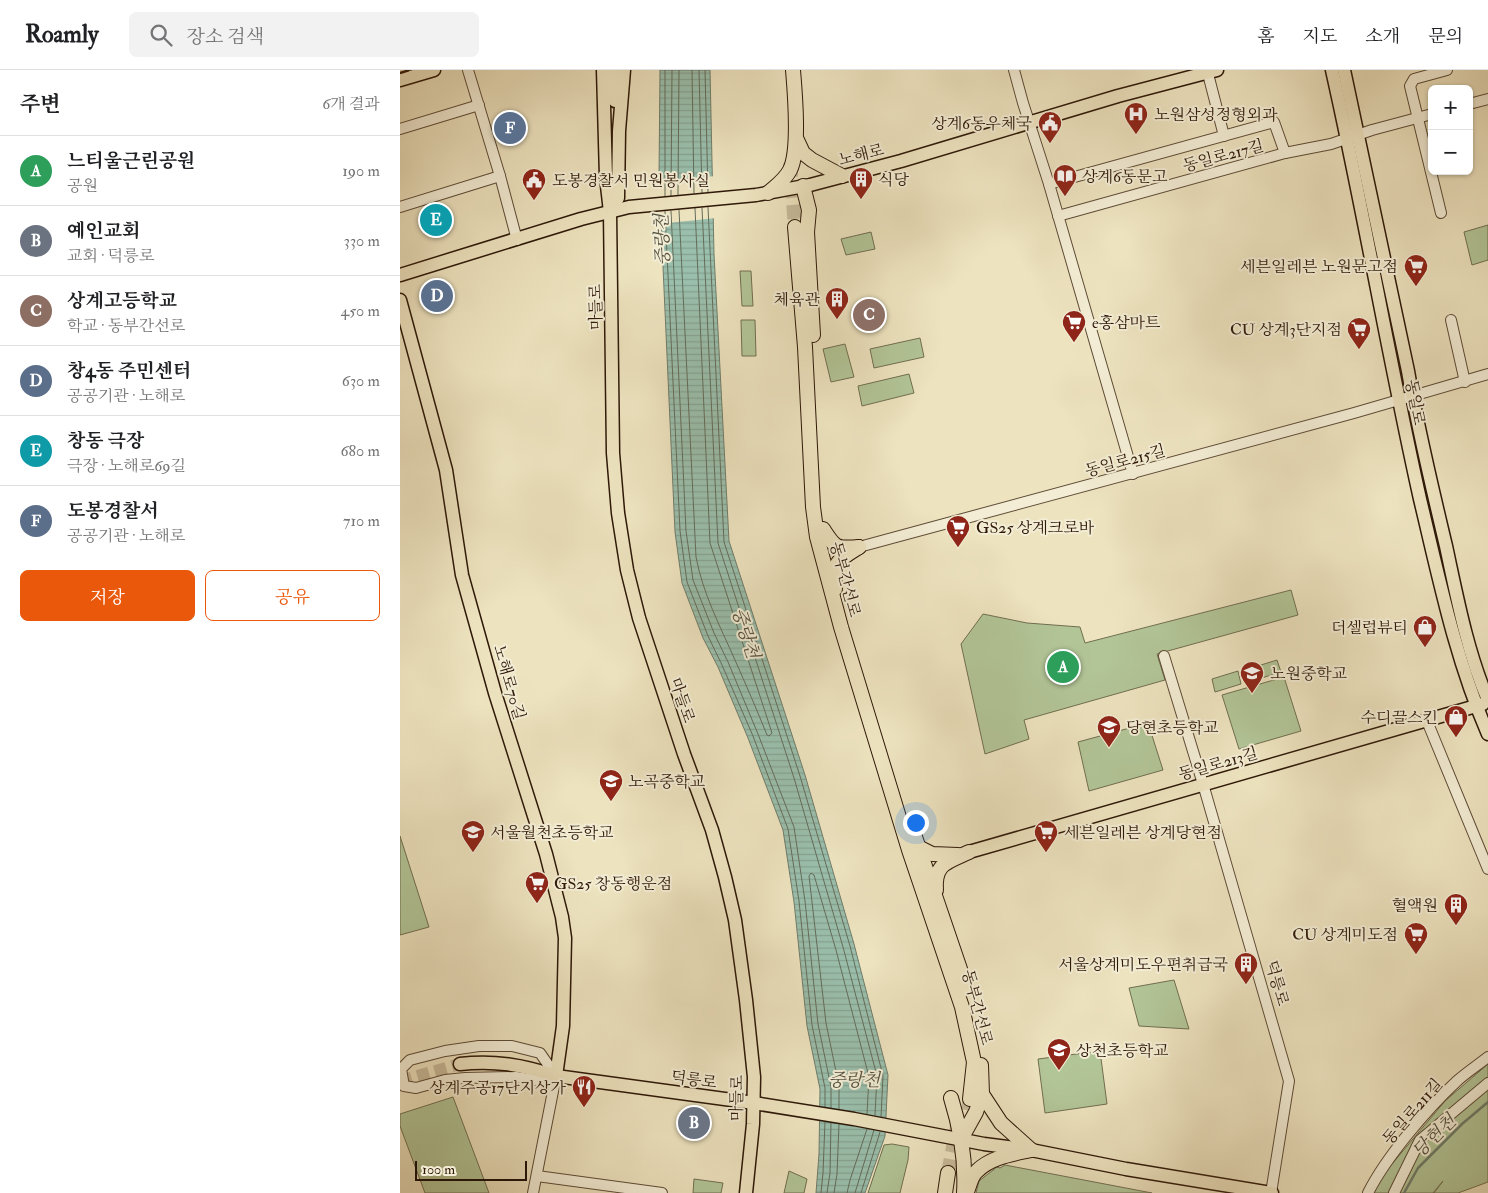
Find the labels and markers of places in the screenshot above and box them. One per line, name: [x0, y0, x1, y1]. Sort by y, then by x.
hospital icon: 노원삼성정형외과: [1123, 101, 1149, 135]
place label: 노원삼성정형외과: [1154, 105, 1278, 125]
pin: F: [494, 109, 526, 147]
public building icon: 상계6동우체국: [1037, 110, 1063, 144]
place label: 상계6동우체국: [931, 114, 1033, 134]
library icon: 상계6동문고: [1052, 163, 1078, 197]
building icon: 식당: [848, 166, 874, 200]
public building icon: 도봉경찰서 민원봉사실: [521, 167, 547, 201]
place label: 상계6동문고: [1082, 167, 1168, 187]
place label: 식당: [878, 170, 909, 190]
place label: 도봉경찰서 민원봉사실: [552, 171, 710, 191]
pin: E: [420, 201, 452, 239]
supermarket icon: 세븐일레븐 노원문고점: [1403, 253, 1429, 287]
place label: 세븐일레븐 노원문고점: [1240, 257, 1398, 277]
pin: D: [421, 277, 453, 315]
building icon: 체육관: [824, 286, 850, 320]
place label: 체육관: [774, 290, 821, 310]
pin: C: [853, 296, 885, 334]
supermarket icon: e홍삼마트: [1061, 309, 1087, 343]
place label: e홍삼마트: [1092, 313, 1161, 333]
supermarket icon: CU 상계3단지점: [1346, 316, 1372, 350]
place label: CU 상계3단지점: [1230, 320, 1342, 340]
supermarket icon: GS25 상계크로바: [945, 514, 971, 548]
place label: GS25 상계크로바: [976, 518, 1095, 538]
shop icon: 더셀럽뷰티: [1412, 614, 1438, 648]
place label: 더셀럽뷰티: [1331, 618, 1408, 638]
pin: A: [1047, 648, 1079, 686]
school or university icon: 노원중학교: [1239, 660, 1265, 694]
place label: 노원중학교: [1270, 664, 1347, 684]
shop icon: 수디끌스킨: [1443, 704, 1469, 738]
place label: 수디끌스킨: [1361, 708, 1438, 728]
school or university icon: 당현초등학교: [1096, 714, 1122, 748]
place label: 당현초등학교: [1126, 718, 1219, 738]
school or university icon: 노곡중학교: [598, 768, 624, 802]
place label: 노곡중학교: [628, 772, 705, 792]
school or university icon: 서울월천초등학교: [460, 819, 486, 853]
supermarket icon: 세븐일레븐 상계당현점: [1033, 819, 1059, 853]
place label: 서울월천초등학교: [490, 823, 614, 843]
place label: 세븐일레븐 상계당현점: [1064, 823, 1222, 843]
supermarket icon: GS25 창동행운점: [524, 870, 550, 904]
place label: GS25 창동행운점: [554, 874, 672, 894]
building icon: 혈액원: [1443, 892, 1469, 926]
place label: 혈액원: [1392, 896, 1438, 916]
supermarket icon: CU 상계미도점: [1403, 921, 1429, 955]
place label: CU 상계미도점: [1292, 925, 1398, 945]
building icon: 서울상계미도우편취급국: [1233, 951, 1259, 985]
place label: 서울상계미도우편취급국: [1058, 955, 1229, 975]
school or university icon: 상천초등학교: [1046, 1037, 1072, 1071]
place label: 상천초등학교: [1076, 1041, 1169, 1061]
restaurant icon: 상계주공17단지상가: [571, 1074, 597, 1108]
place label: 상계주공17단지상가: [429, 1078, 567, 1098]
pin: B: [678, 1104, 710, 1142]

